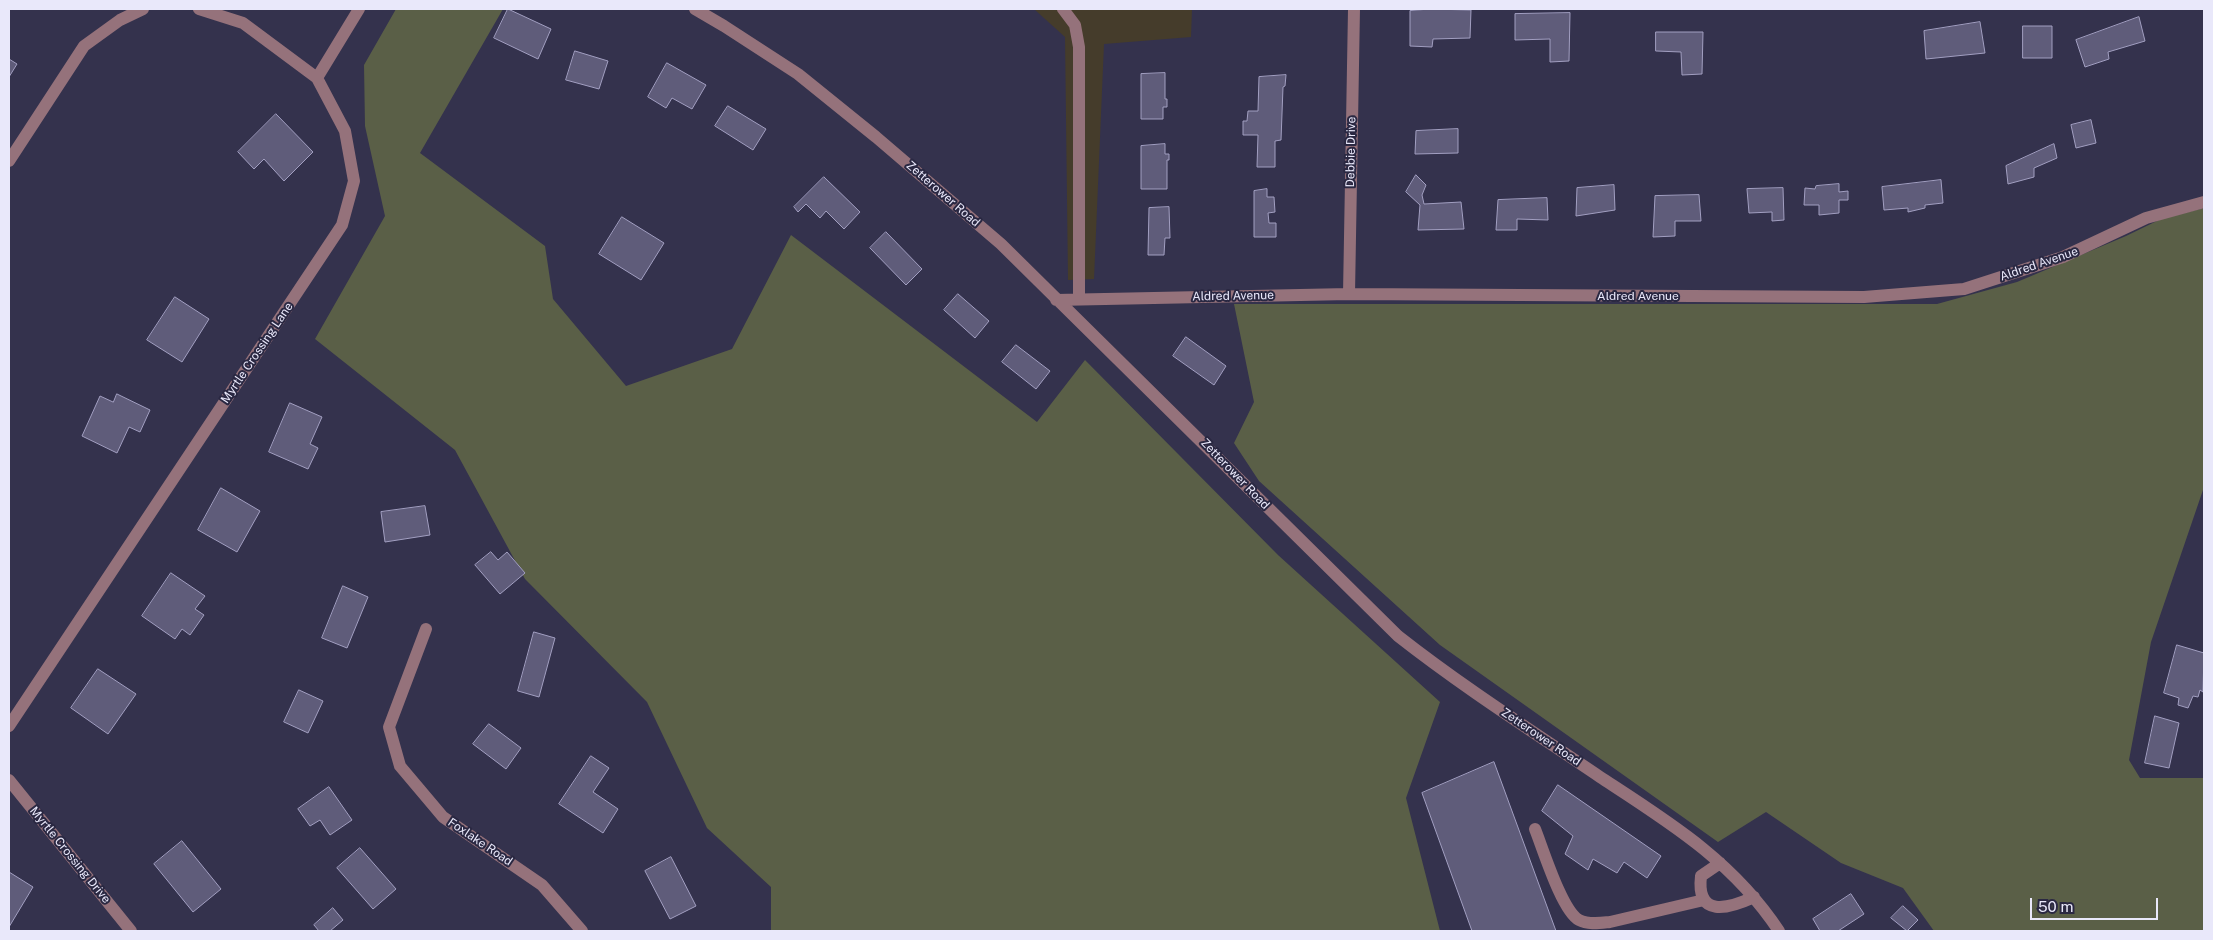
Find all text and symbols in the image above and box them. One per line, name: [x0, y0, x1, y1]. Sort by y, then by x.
street label: Debbie Drive: [1343, 116, 1359, 188]
street label: Zetterower Road: [903, 158, 983, 230]
street label: Aldred Avenue: [1998, 244, 2080, 284]
street label: Aldred Avenue: [1192, 288, 1274, 304]
street label: Aldred Avenue: [1597, 289, 1679, 303]
street label: Myrtle Crossing Lane: [218, 300, 296, 406]
street label: Zetterower Road: [1198, 436, 1272, 512]
street label: Zetterower Road: [1499, 705, 1583, 769]
street label: Myrtle Crossing Drive: [27, 804, 113, 906]
street label: Foxlake Road: [445, 815, 515, 869]
scale bar: [2033, 888, 2160, 920]
text: 50 m: [2038, 898, 2073, 915]

